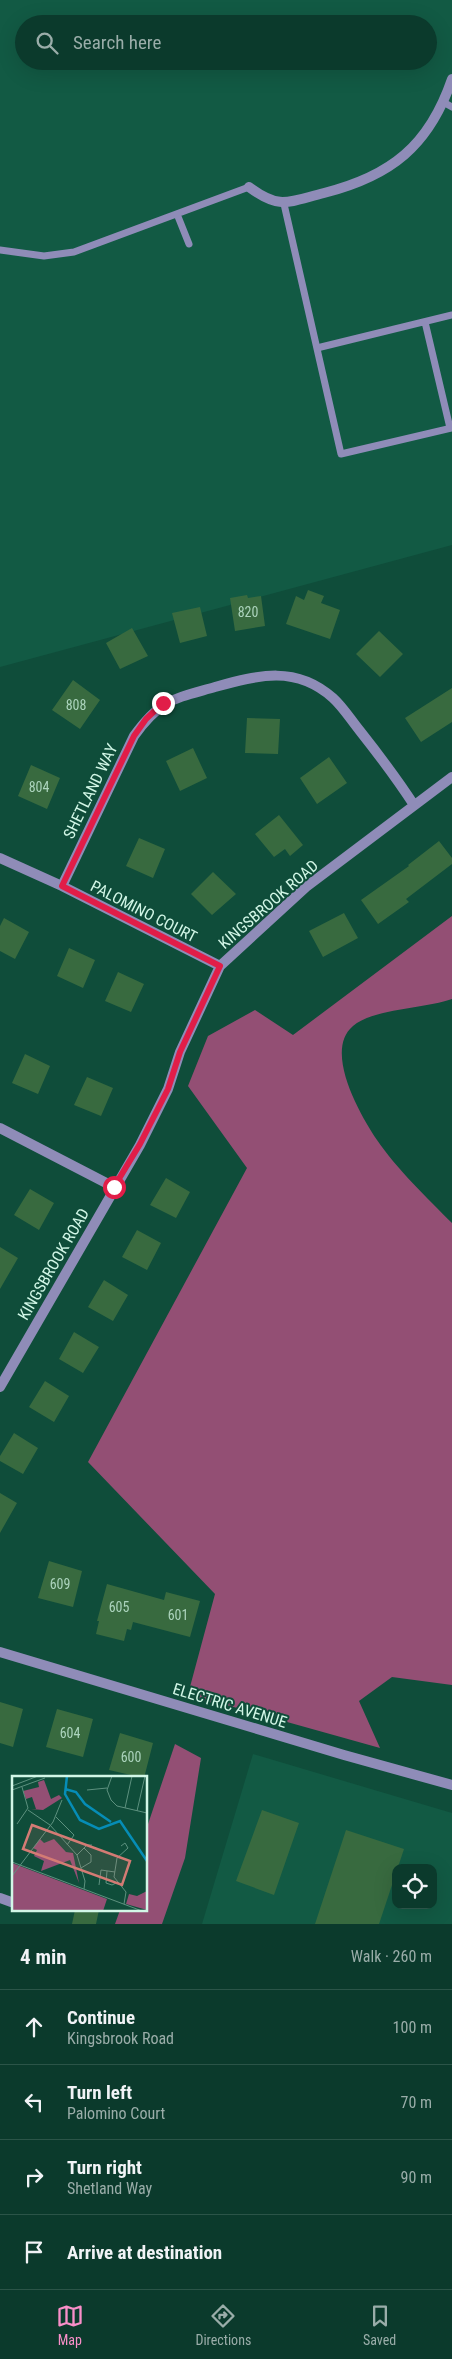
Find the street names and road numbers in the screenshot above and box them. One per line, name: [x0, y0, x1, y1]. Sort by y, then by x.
street label: SHETLAND WAY: [59, 740, 122, 842]
street label: KINGSBROOK ROAD: [215, 856, 322, 953]
street label: PALOMINO COURT: [87, 876, 200, 946]
street label: KINGSBROOK ROAD: [14, 1205, 93, 1323]
street label: ELECTRIC AVENUE: [171, 1679, 289, 1732]

